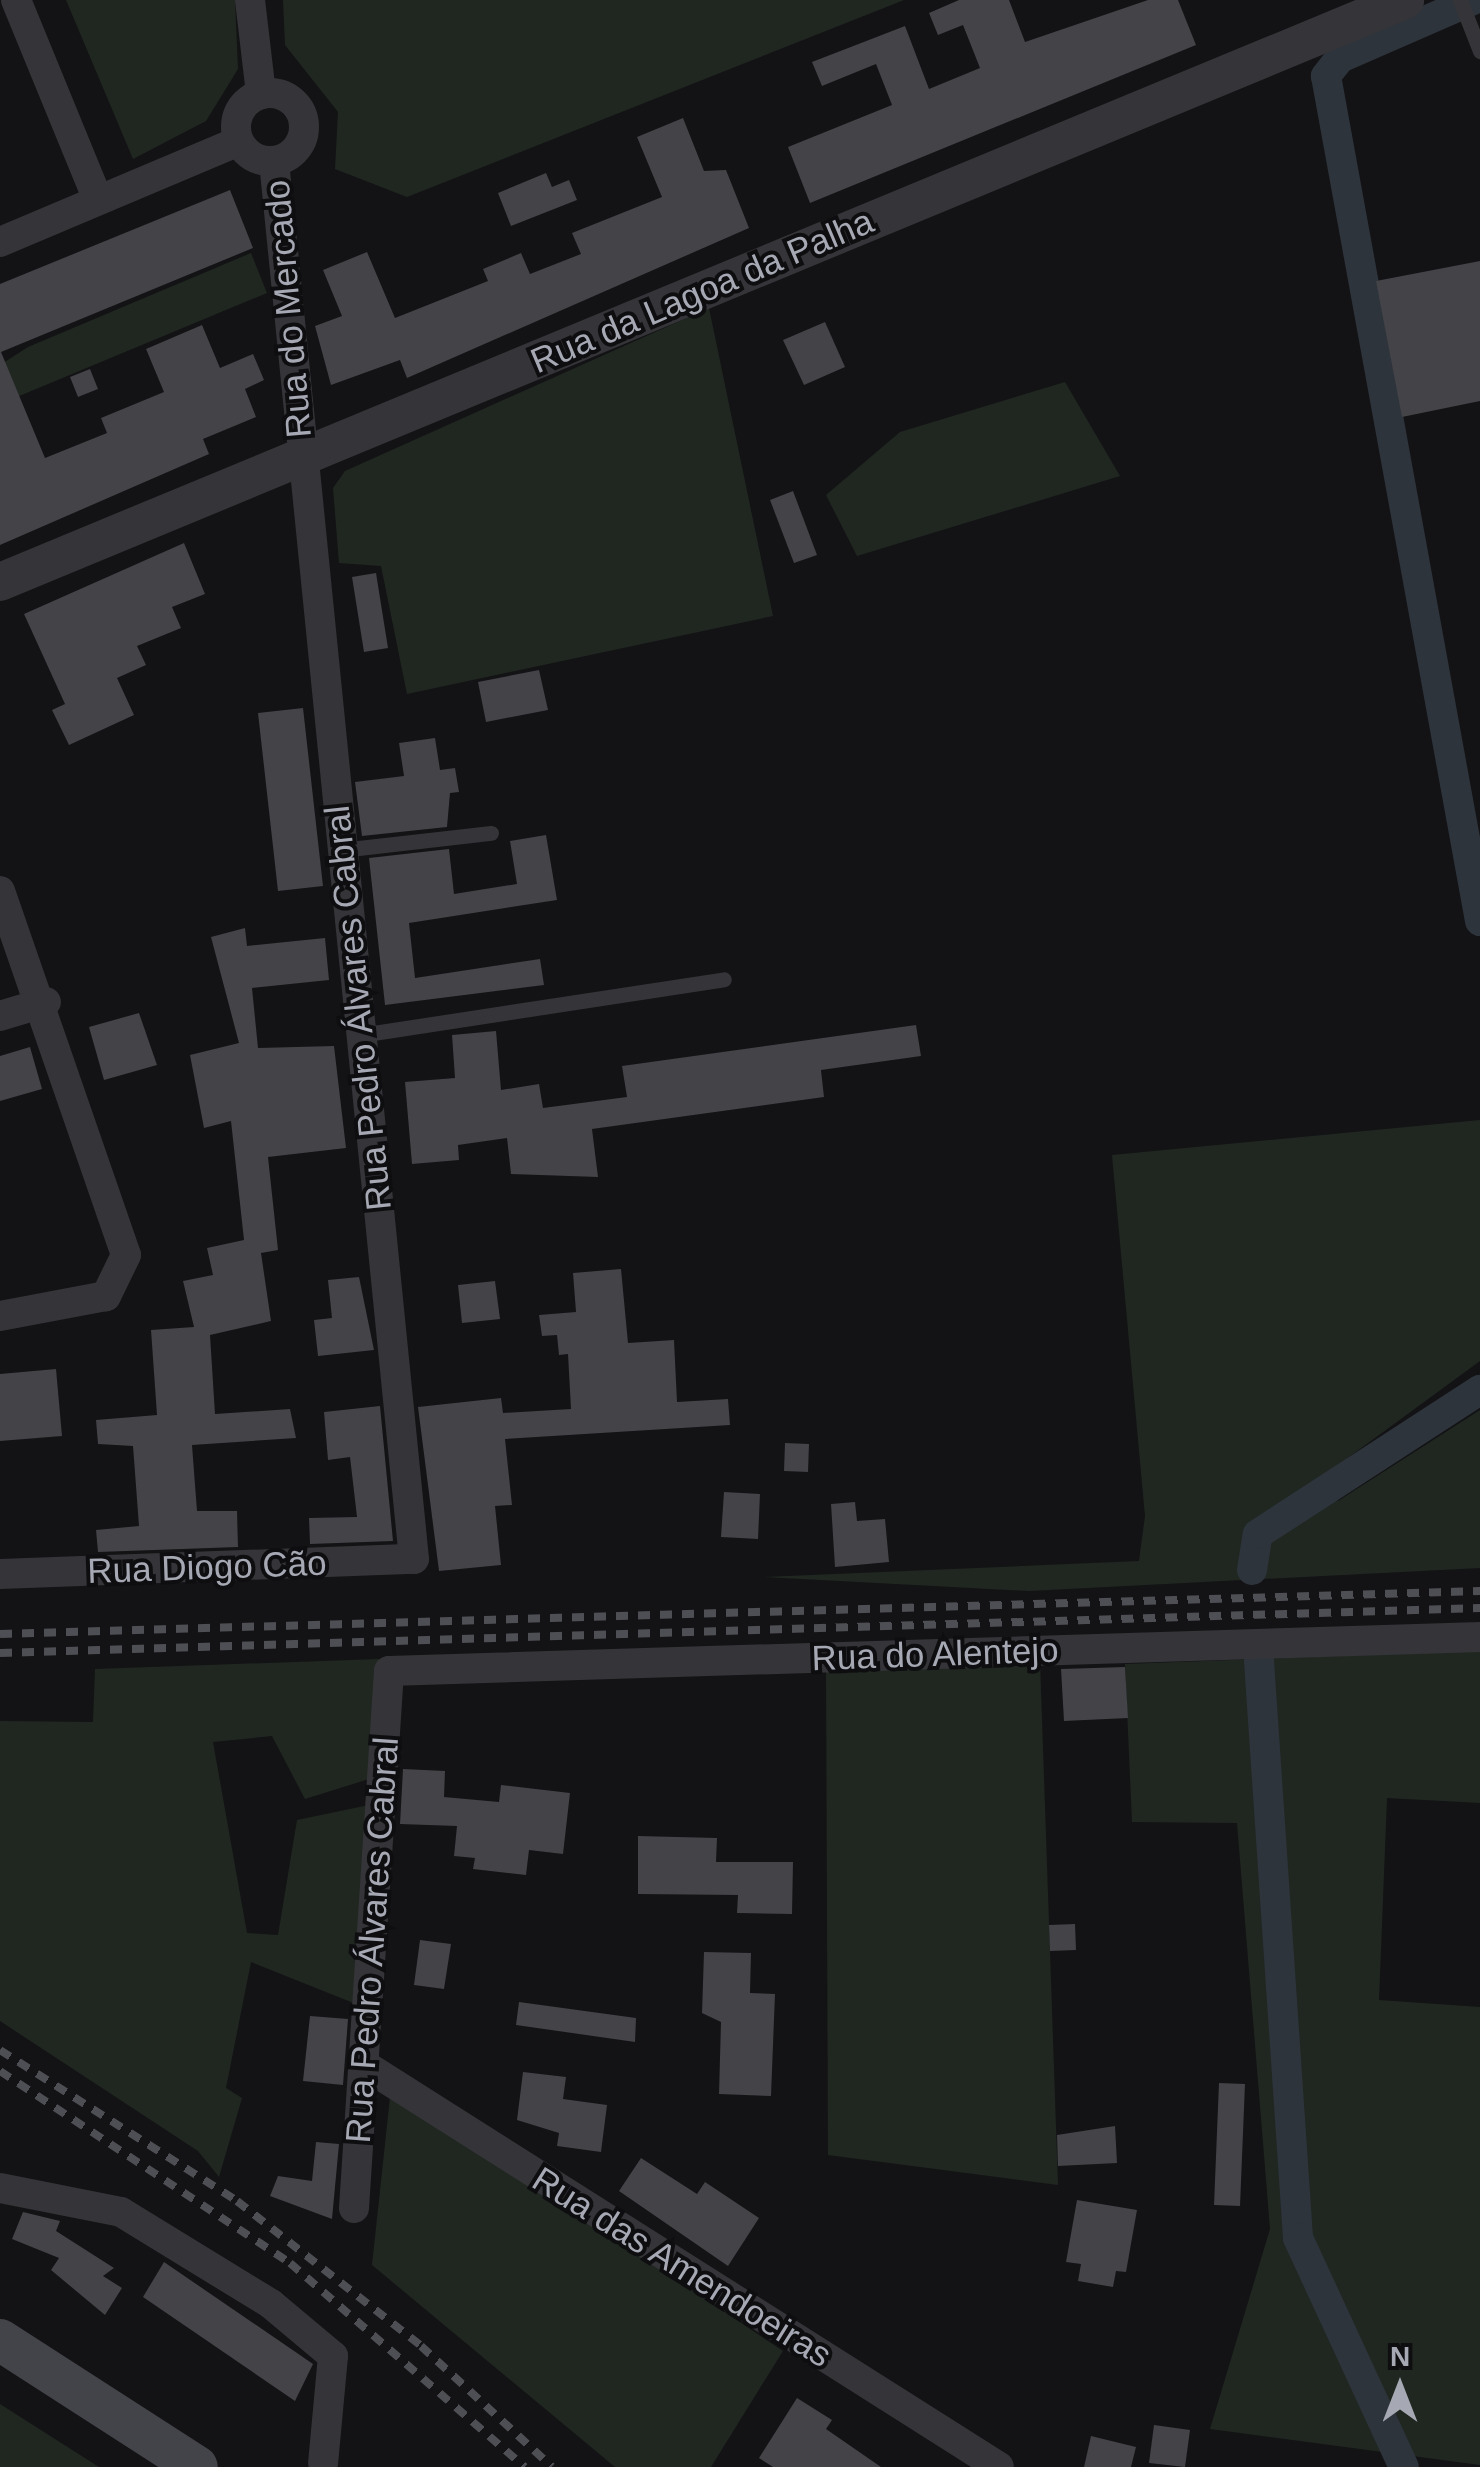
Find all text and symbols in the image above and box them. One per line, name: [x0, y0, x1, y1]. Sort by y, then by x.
street label: Rua do Mercado: [256, 178, 320, 440]
street label: Rua da Lagoa da Palha: [525, 200, 879, 382]
street label: Rua Pedro Álvares Cabral: [316, 804, 400, 1212]
street label: Rua Diogo Cão: [87, 1542, 327, 1592]
street label: Rua do Alentejo: [810, 1629, 1060, 1679]
street label: Rua Pedro Álvares Cabral: [337, 1736, 407, 2144]
street label: Rua das Amendoeiras: [524, 2157, 840, 2377]
north arrow: [1350, 2337, 1450, 2437]
text: N: [1390, 2341, 1410, 2372]

